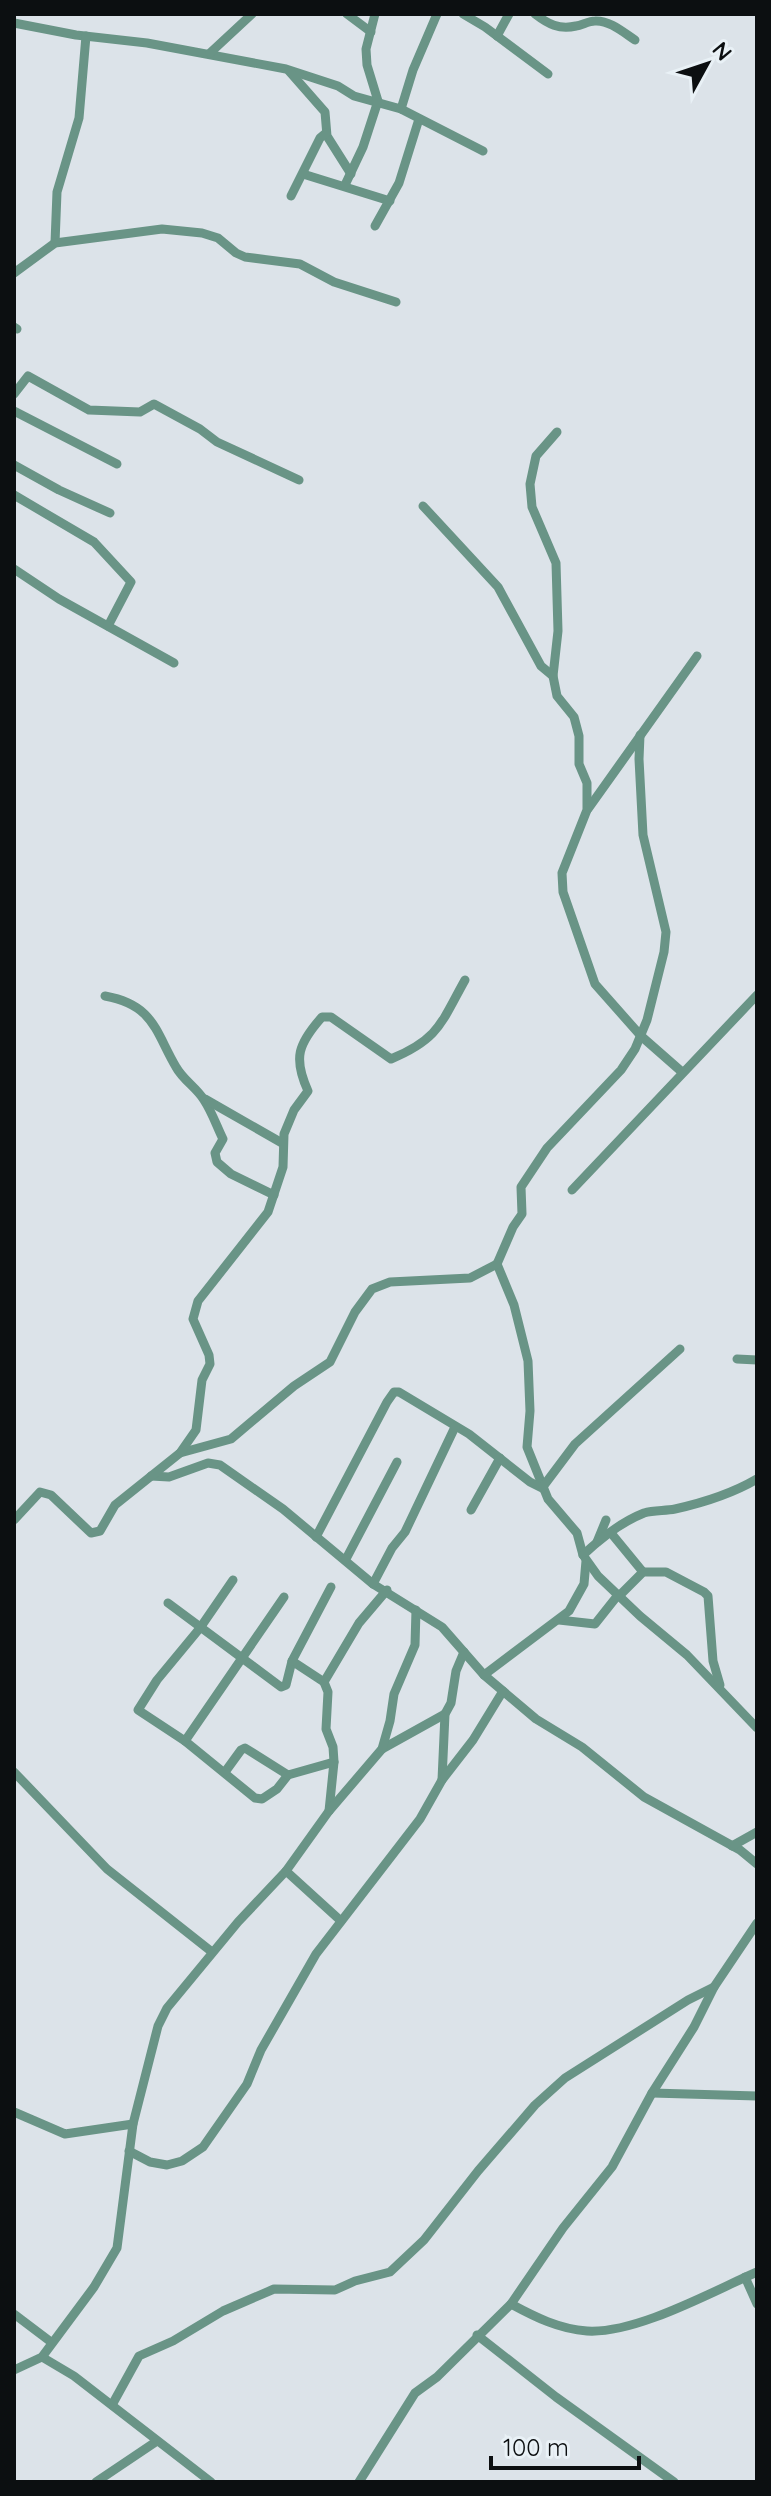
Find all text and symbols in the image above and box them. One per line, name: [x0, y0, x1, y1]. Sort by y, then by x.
north arrow: [667, 24, 747, 104]
text: N: [706, 36, 738, 66]
scale bar: [491, 2420, 639, 2470]
text: 100 m: [503, 2432, 569, 2462]

